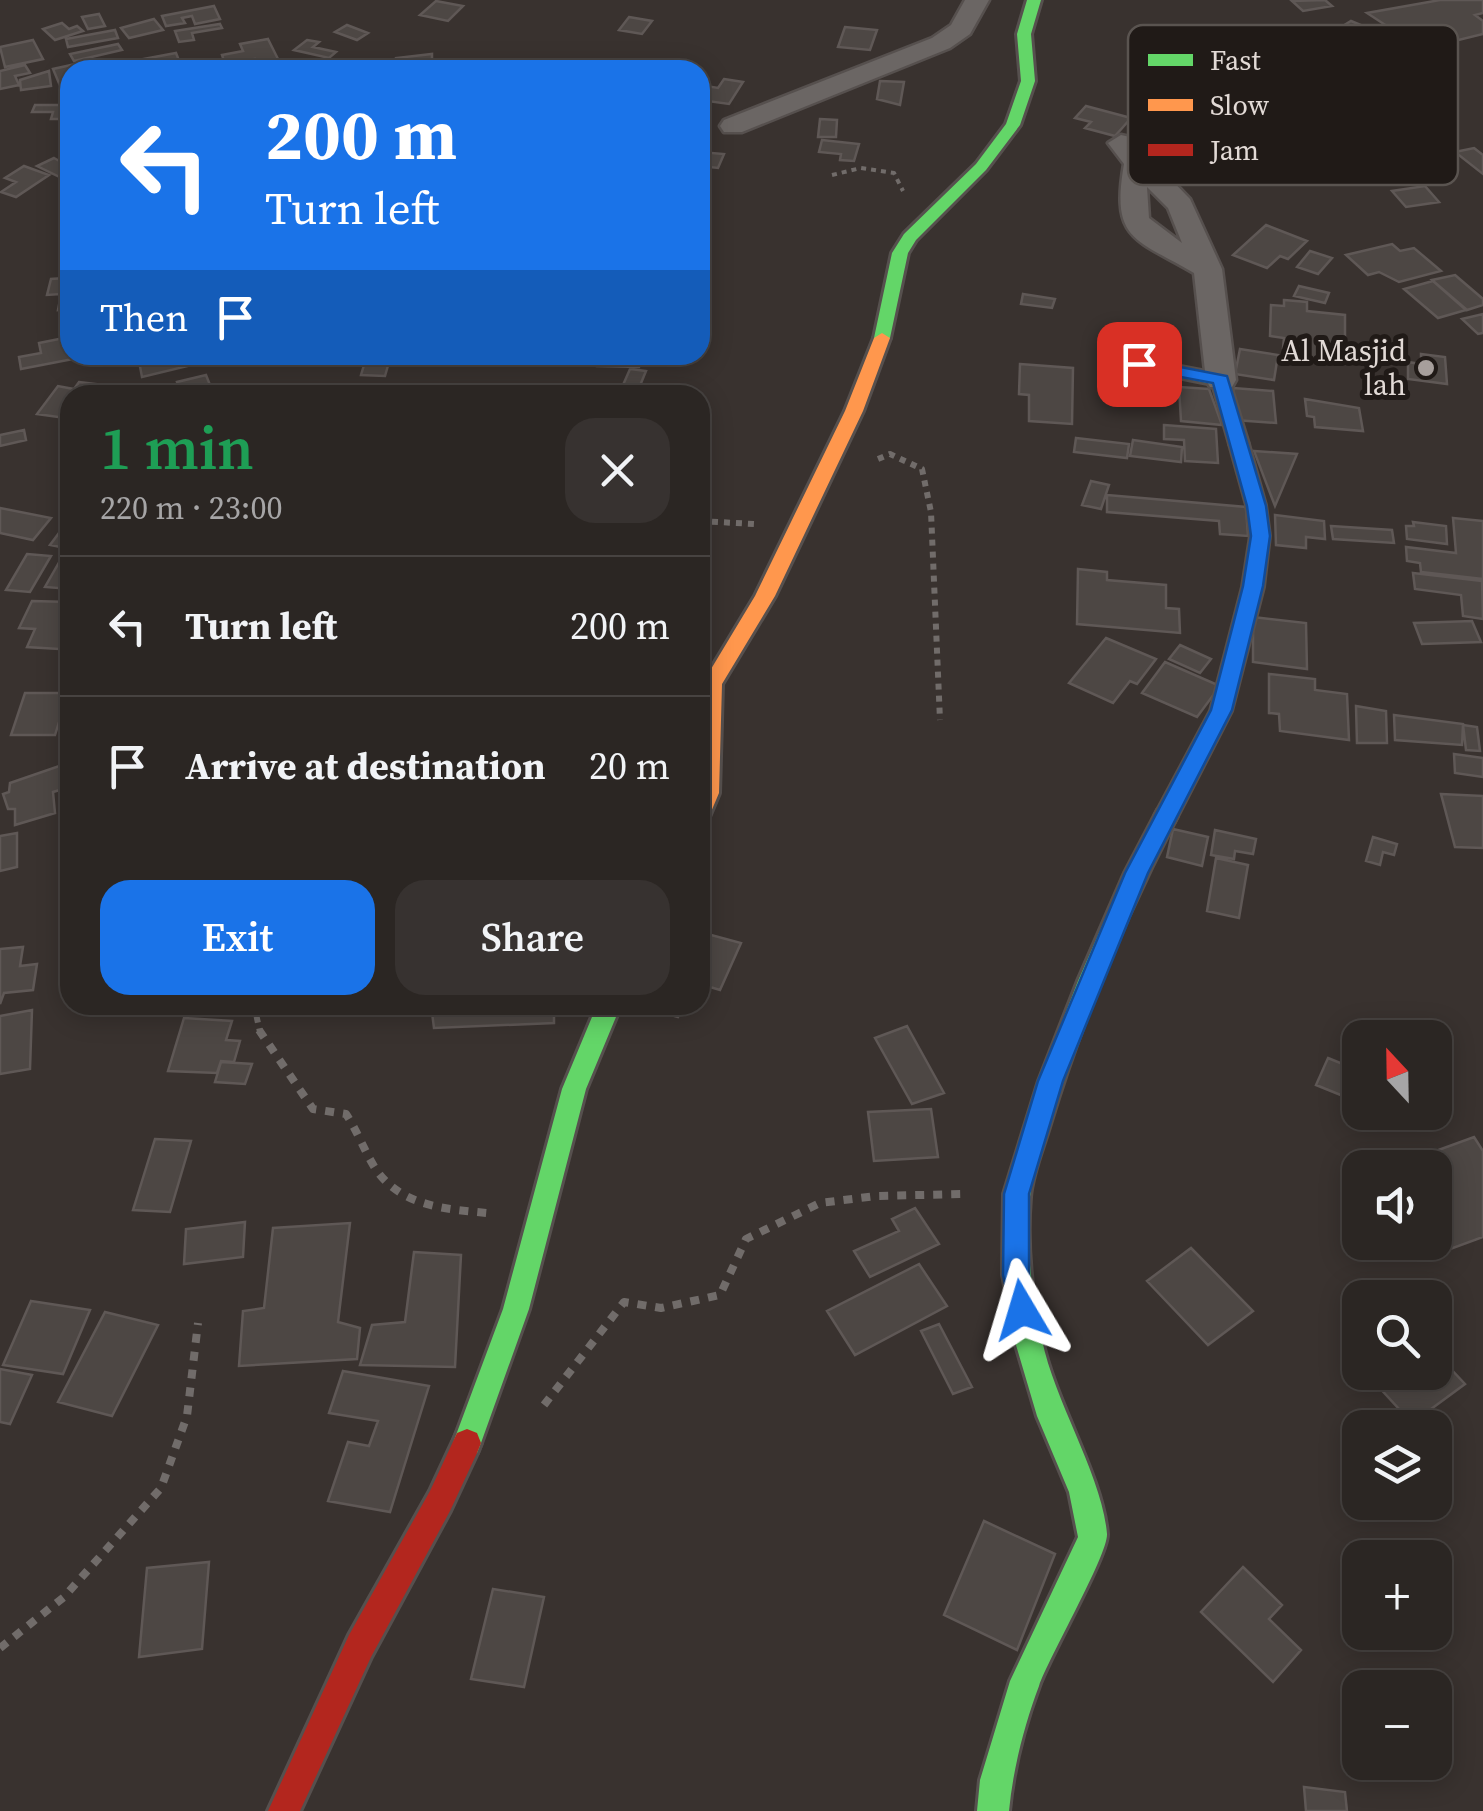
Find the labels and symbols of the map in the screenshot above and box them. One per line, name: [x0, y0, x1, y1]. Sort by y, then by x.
legend: [1128, 25, 1458, 185]
text: Fast: [1210, 41, 1261, 79]
text: Slow: [1210, 86, 1270, 124]
text: Jam: [1209, 131, 1259, 169]
pin: [1097, 322, 1182, 407]
place label: Al Masjid lah: [1281, 330, 1406, 405]
marker: Al Masjid lah: [1415, 357, 1437, 379]
north arrow: [1342, 1020, 1452, 1130]
position arrow: [970, 1258, 1074, 1362]

